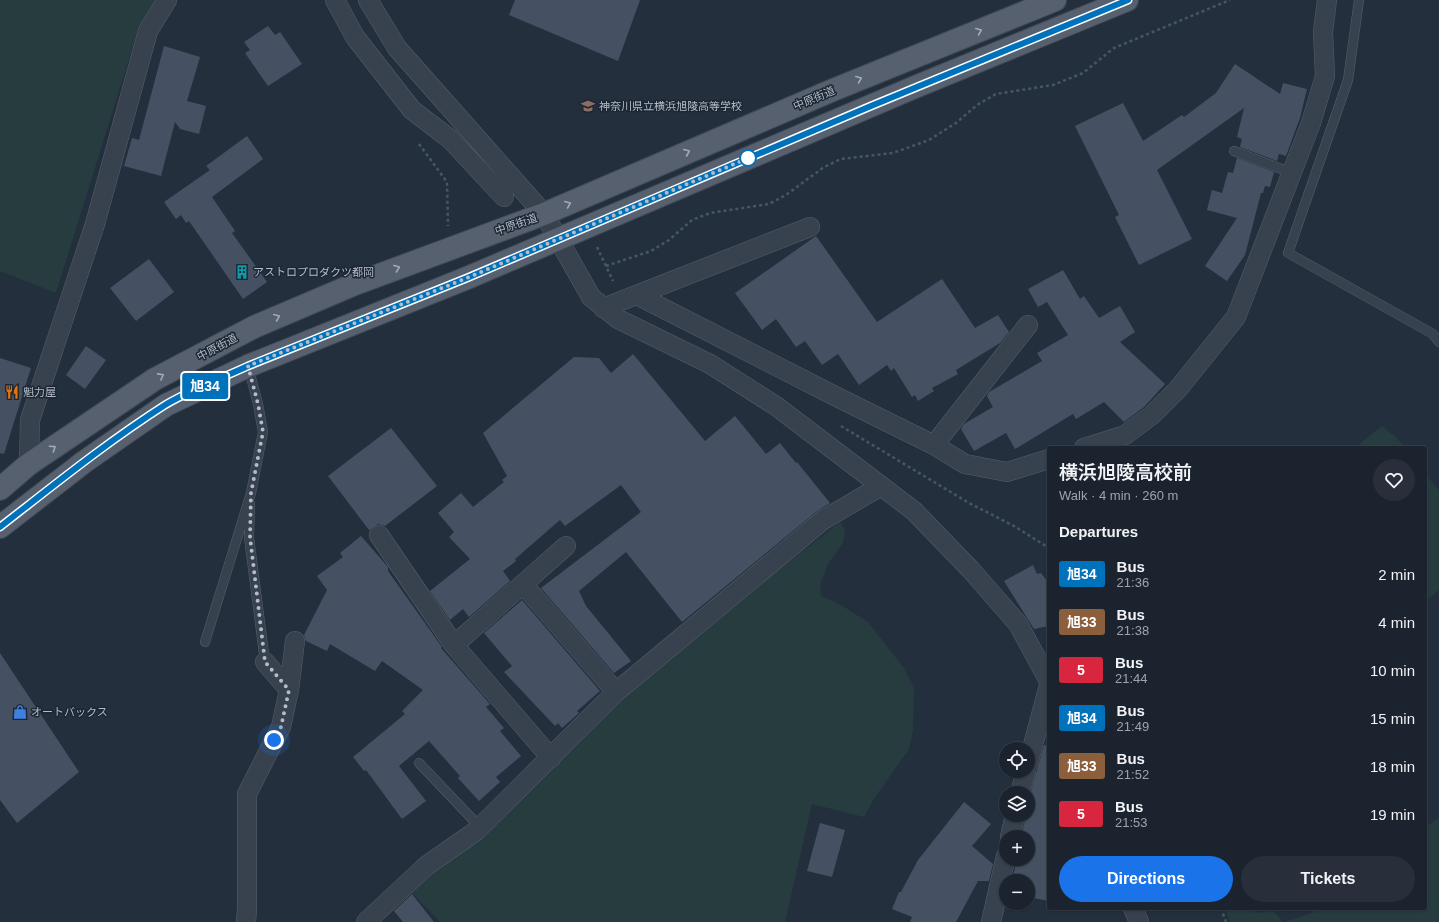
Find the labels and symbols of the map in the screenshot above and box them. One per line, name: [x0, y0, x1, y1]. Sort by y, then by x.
one-way arrow: [976, 27, 983, 35]
one-way arrow: [855, 76, 862, 84]
street label: 中原街道: [791, 84, 837, 112]
school or university icon: 神奈川県立横浜旭陵高等学校: [580, 98, 596, 114]
place label: 神奈川県立横浜旭陵高等学校: [599, 100, 742, 112]
one-way arrow: [684, 149, 691, 157]
unlabelled marker: [739, 149, 757, 167]
one-way arrow: [564, 201, 571, 209]
street label: 中原街道: [493, 211, 539, 237]
building icon: アストロプロダクツ都岡: [234, 264, 250, 280]
one-way arrow: [394, 264, 401, 272]
place label: アストロプロダクツ都岡: [253, 266, 374, 278]
one-way arrow: [273, 314, 280, 322]
street label: 中原街道: [195, 331, 239, 363]
one-way arrow: [157, 373, 164, 381]
line badge: 旭34: [182, 373, 228, 399]
restaurant icon: 魁力屋: [4, 384, 20, 400]
place label: 魁力屋: [23, 386, 56, 398]
one-way arrow: [49, 445, 56, 453]
shop icon: オートバックス: [12, 704, 28, 720]
place label: オートバックス: [31, 706, 108, 718]
your location: [264, 730, 284, 750]

